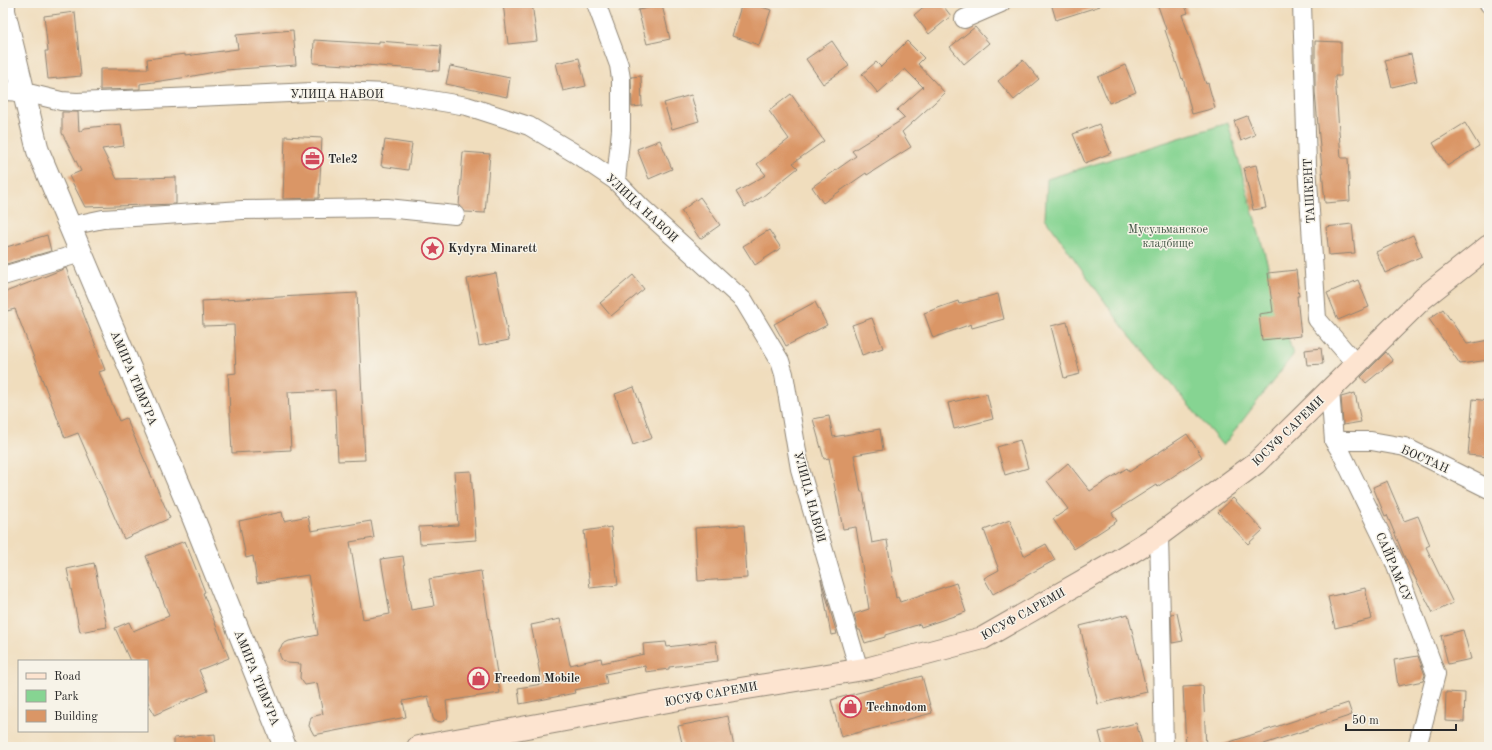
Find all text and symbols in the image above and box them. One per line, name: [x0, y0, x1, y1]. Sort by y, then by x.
street label: УЛИЦА НАВОИ: [290, 89, 384, 101]
office icon: Tele2: [299, 146, 325, 172]
place label: Tele2: [328, 154, 358, 166]
street label: ТАШКЕНТ: [1302, 158, 1318, 224]
street label: УЛИЦА НАВОИ: [603, 172, 680, 245]
park label: Мусульманское кладбище: [1128, 224, 1208, 250]
place icon: Kydyra Minarett: [420, 235, 446, 261]
place label: Kydyra Minarett: [448, 243, 538, 255]
street label: АМИРА ТИМУРА: [108, 329, 159, 428]
street label: ЮСУФ САРЕМИ: [1251, 395, 1327, 469]
street label: БОСТАН: [1399, 444, 1450, 476]
street label: УЛИЦА НАВОИ: [791, 451, 827, 544]
street label: САЙРАМ-СУ: [1373, 530, 1416, 604]
street label: ЮСУФ САРЕМИ: [979, 587, 1068, 643]
street label: АМИРА ТИМУРА: [231, 629, 281, 728]
legend: [18, 660, 148, 732]
shop icon: Freedom Mobile: [466, 665, 492, 691]
text: Road: [54, 671, 81, 683]
place label: Freedom Mobile: [494, 673, 580, 685]
street label: ЮСУФ САРЕМИ: [664, 681, 759, 709]
text: Park: [54, 691, 79, 703]
shop icon: Technodom: [838, 694, 864, 720]
place label: Technodom: [866, 702, 927, 714]
scale bar: [1346, 706, 1456, 732]
text: Building: [54, 711, 98, 723]
text: 50 m: [1352, 714, 1379, 727]

